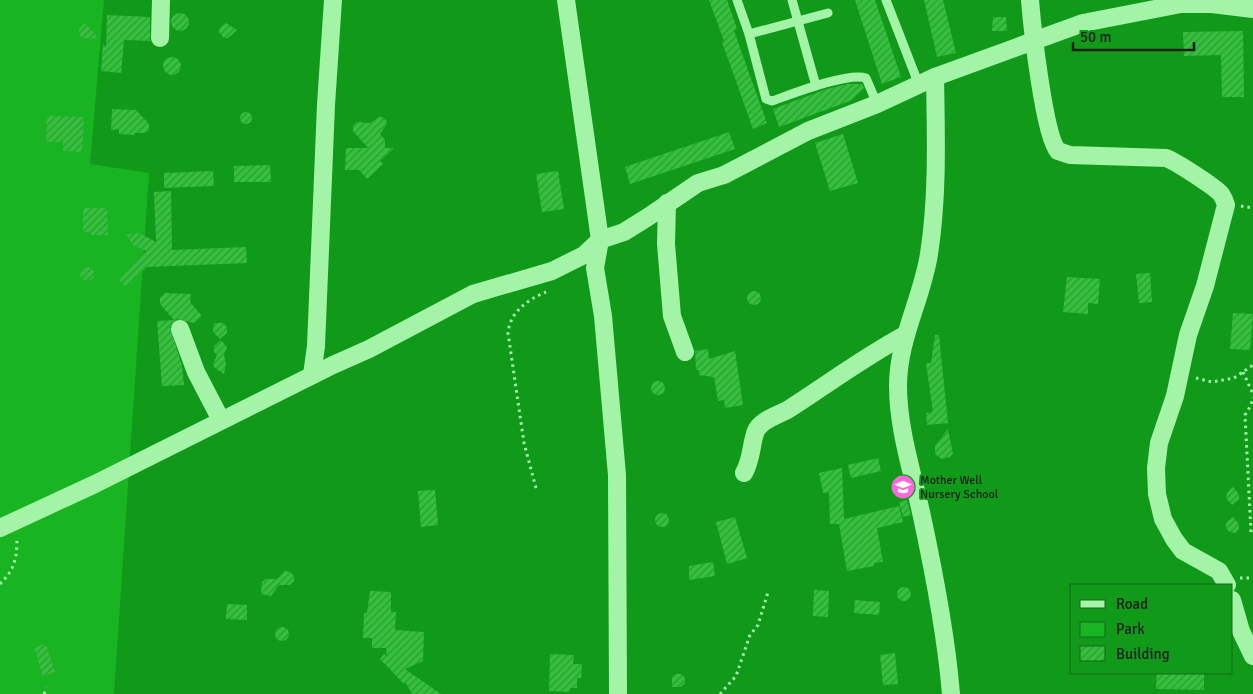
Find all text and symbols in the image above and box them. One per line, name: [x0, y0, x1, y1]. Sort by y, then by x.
scale bar: [1073, 20, 1194, 52]
text: 50 m: [1080, 28, 1111, 46]
place label: Mother Well Nursery School: [920, 473, 999, 502]
school or university icon: Mother Well Nursery School: [890, 474, 916, 500]
legend: [1070, 584, 1233, 674]
text: Road: [1116, 595, 1148, 613]
text: Park: [1116, 620, 1145, 638]
text: Building: [1116, 645, 1170, 663]

